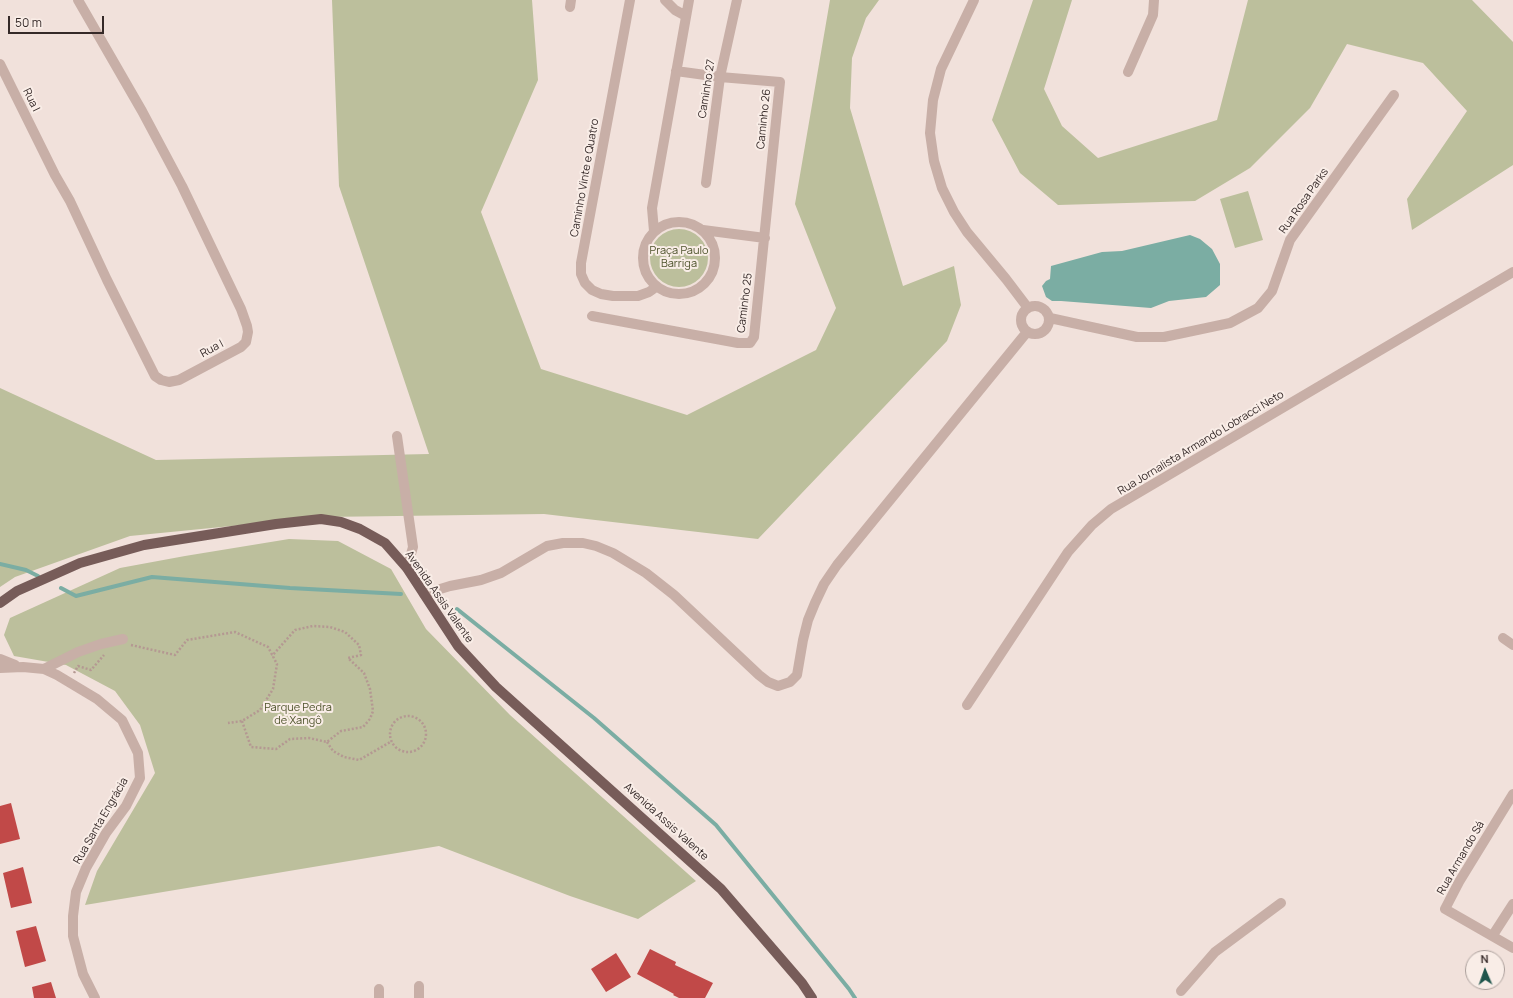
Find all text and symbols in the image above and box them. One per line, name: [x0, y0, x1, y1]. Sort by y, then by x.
scale bar: [10, 8, 106, 34]
text: 50 m: [15, 14, 42, 31]
street label: Caminho 27: [696, 59, 718, 119]
street label: Rua I: [20, 86, 42, 114]
street label: Caminho 26: [754, 88, 774, 150]
street label: Caminho Vinte e Quatro: [568, 118, 602, 238]
street label: Rua Rosa Parks: [1277, 166, 1331, 236]
park label: Praça Paulo Barriga: [650, 244, 708, 270]
street label: Caminho 25: [735, 272, 755, 334]
street label: Rua I: [198, 337, 226, 361]
street label: Rua Jornalista Armando Lobracci Neto: [1116, 388, 1286, 498]
street label: Avenida Assis Valente: [402, 548, 476, 646]
park label: Parque Pedra de Xangô: [264, 701, 332, 727]
street label: Rua Santa Engrácia: [71, 775, 131, 867]
street label: Avenida Assis Valente: [621, 780, 711, 864]
street label: Rua Armando Sá: [1435, 819, 1487, 897]
north arrow: [1465, 950, 1505, 990]
text: N: [1480, 951, 1489, 966]

